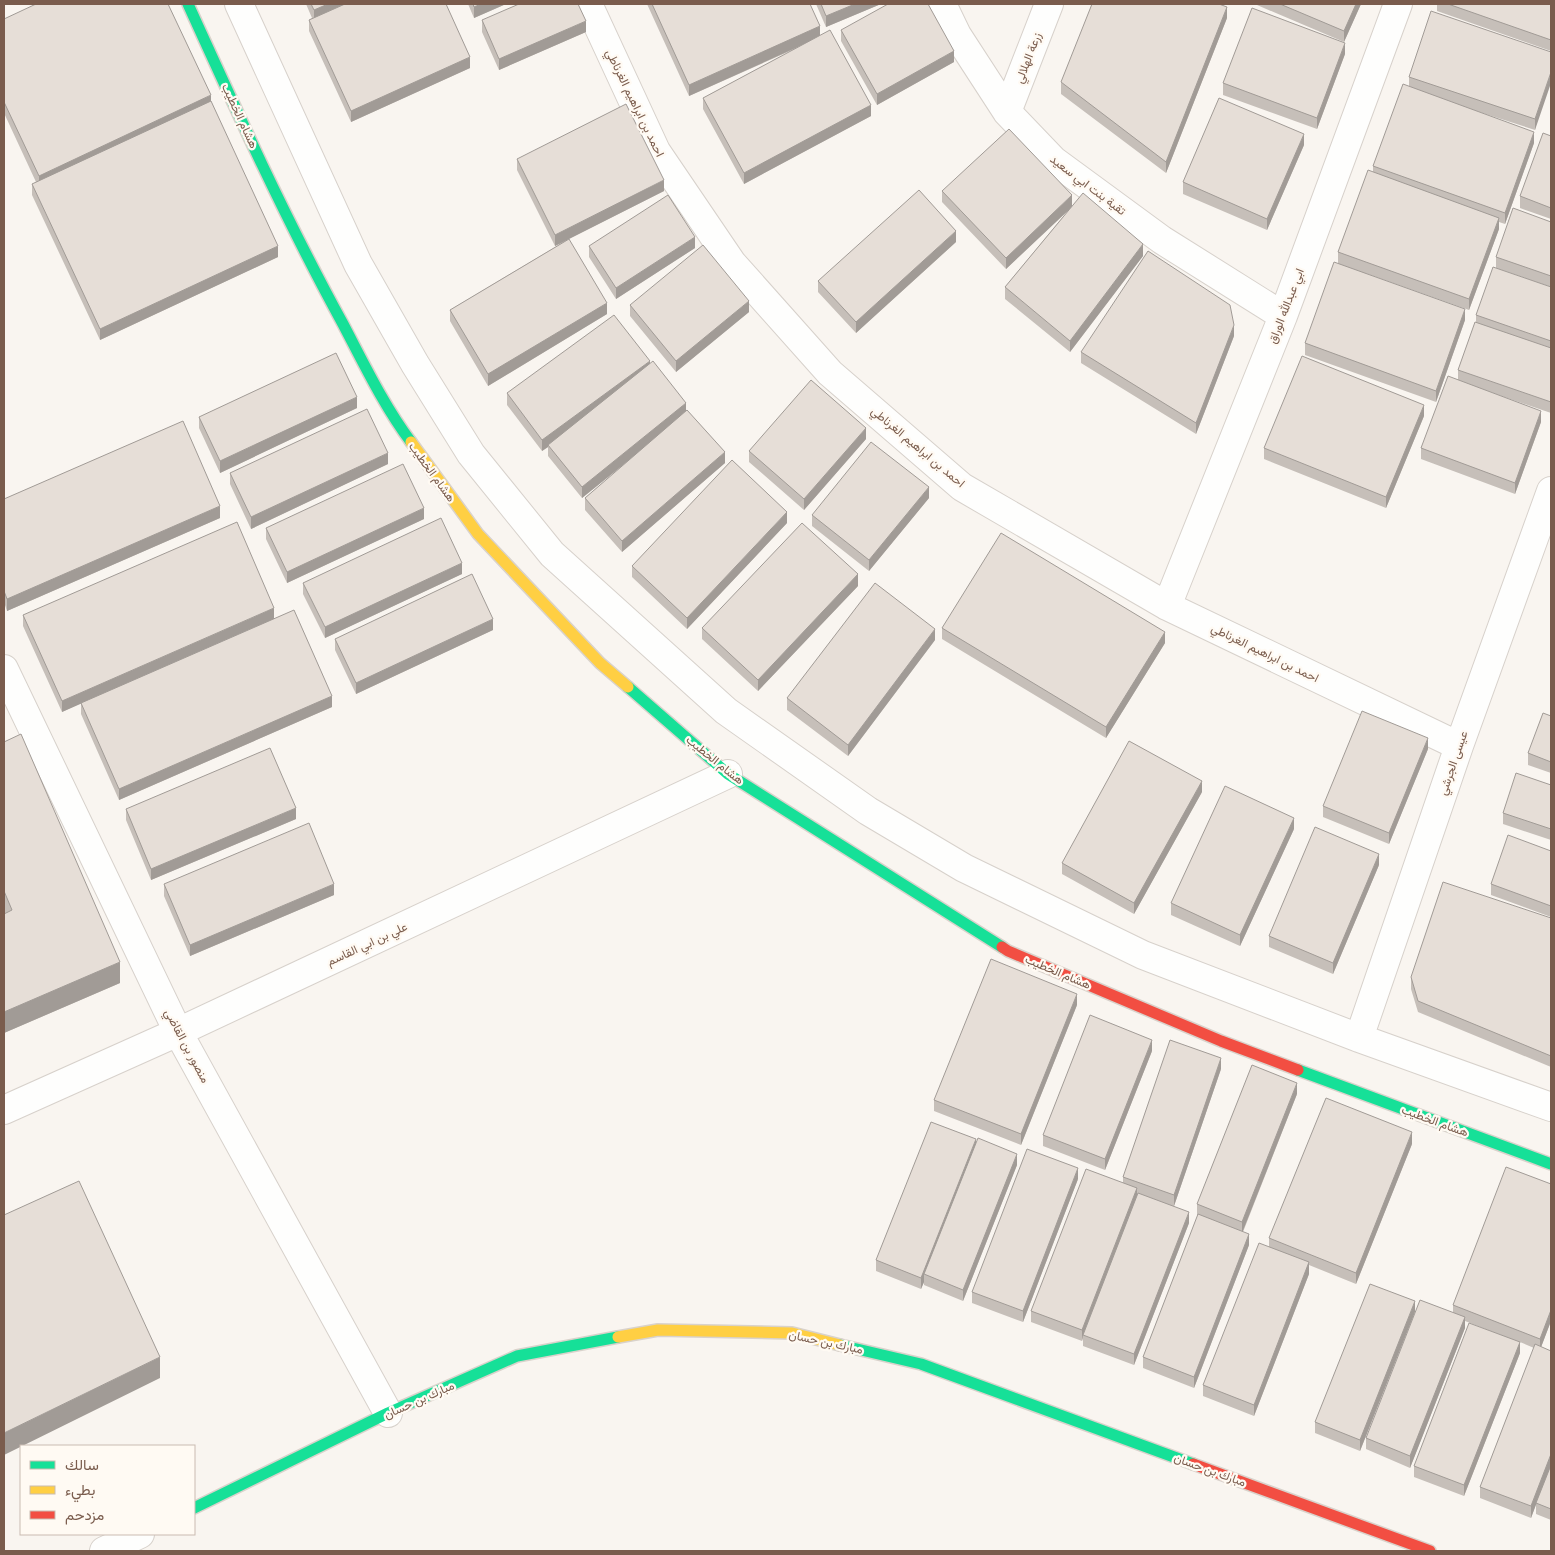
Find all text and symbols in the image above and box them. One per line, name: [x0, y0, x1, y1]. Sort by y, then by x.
street label: زرعة الهلالي: [1010, 30, 1047, 87]
street label: احمد بن ابراهيم الغرناطي: [600, 46, 669, 160]
street label: هشام الخطيب: [218, 81, 263, 151]
street label: تقية بنت ابي سعيد: [1046, 150, 1130, 220]
street label: ابي عبدالله الوراق: [1263, 266, 1310, 347]
street label: احمد بن ابراهيم الغرناطي: [866, 402, 969, 493]
street label: هشام الخطيب: [405, 438, 460, 505]
street label: احمد بن ابراهيم الغرناطي: [1208, 619, 1322, 688]
street label: عيسى الجرشي: [1434, 728, 1473, 798]
street label: هشام الخطيب: [683, 731, 748, 788]
street label: علي بن ابي القاسم: [324, 917, 411, 971]
street label: هشام الخطيب: [1023, 950, 1094, 993]
street label: منصور بن القاضي: [159, 1006, 214, 1087]
street label: هشام الخطيب: [1399, 1101, 1471, 1140]
street label: مبارك بن حسان: [787, 1325, 865, 1358]
street label: مبارك بن حسان: [381, 1376, 457, 1423]
legend: [20, 1445, 195, 1535]
street label: مبارك بن حسان: [1172, 1449, 1249, 1490]
text: سالك: [65, 1454, 99, 1474]
text: بطيء: [65, 1479, 95, 1503]
text: مزدحم: [65, 1504, 104, 1525]

